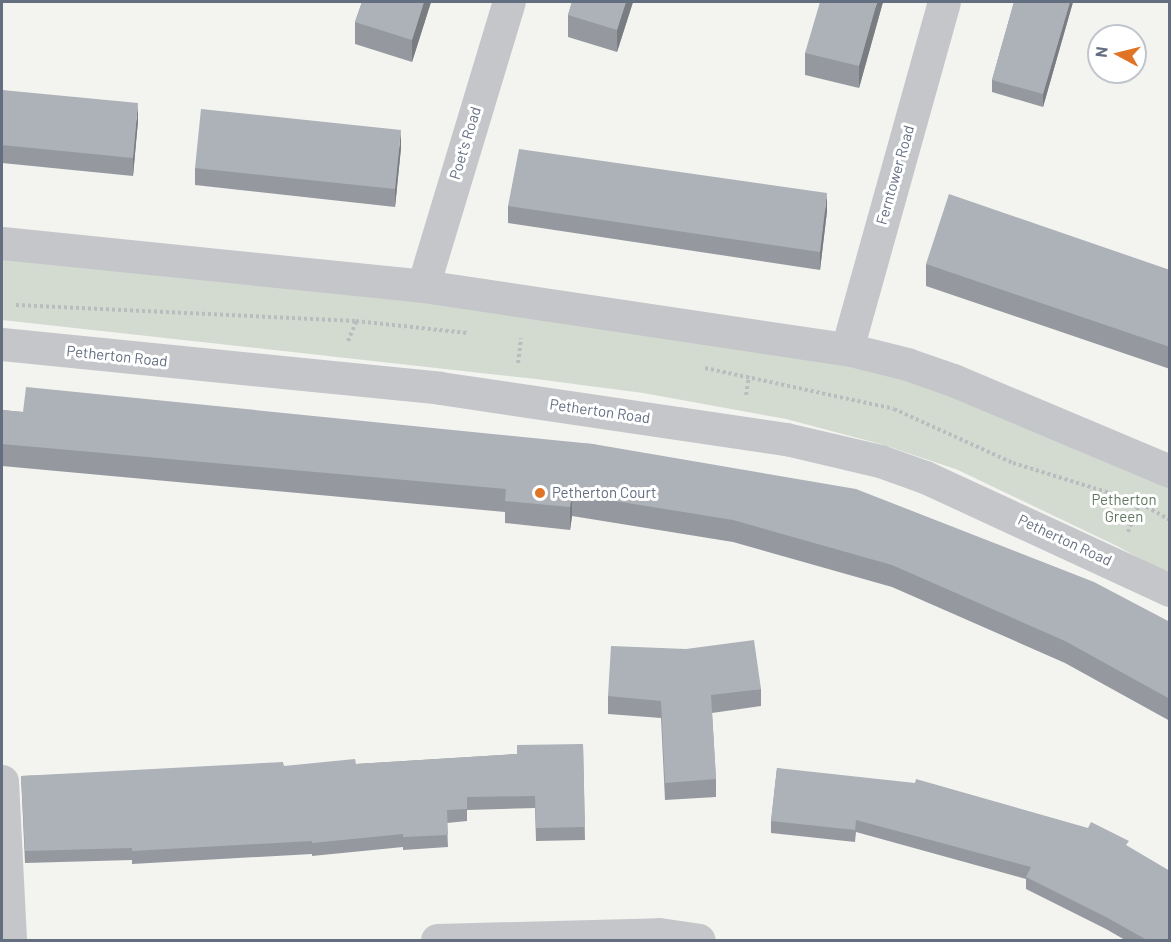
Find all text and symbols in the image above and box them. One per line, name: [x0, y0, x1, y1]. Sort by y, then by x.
north arrow: [1087, 24, 1147, 84]
text: N: [1091, 46, 1111, 58]
street label: Poet's Road: [445, 104, 485, 182]
street label: Ferntower Road: [872, 123, 918, 227]
street label: Petherton Road: [66, 342, 168, 370]
street label: Petherton Road: [549, 395, 651, 427]
place label: Petherton Court: [552, 484, 657, 502]
marker: Petherton Court: [533, 486, 547, 500]
park label: Petherton Green: [1091, 490, 1157, 525]
street label: Petherton Road: [1015, 510, 1115, 570]

